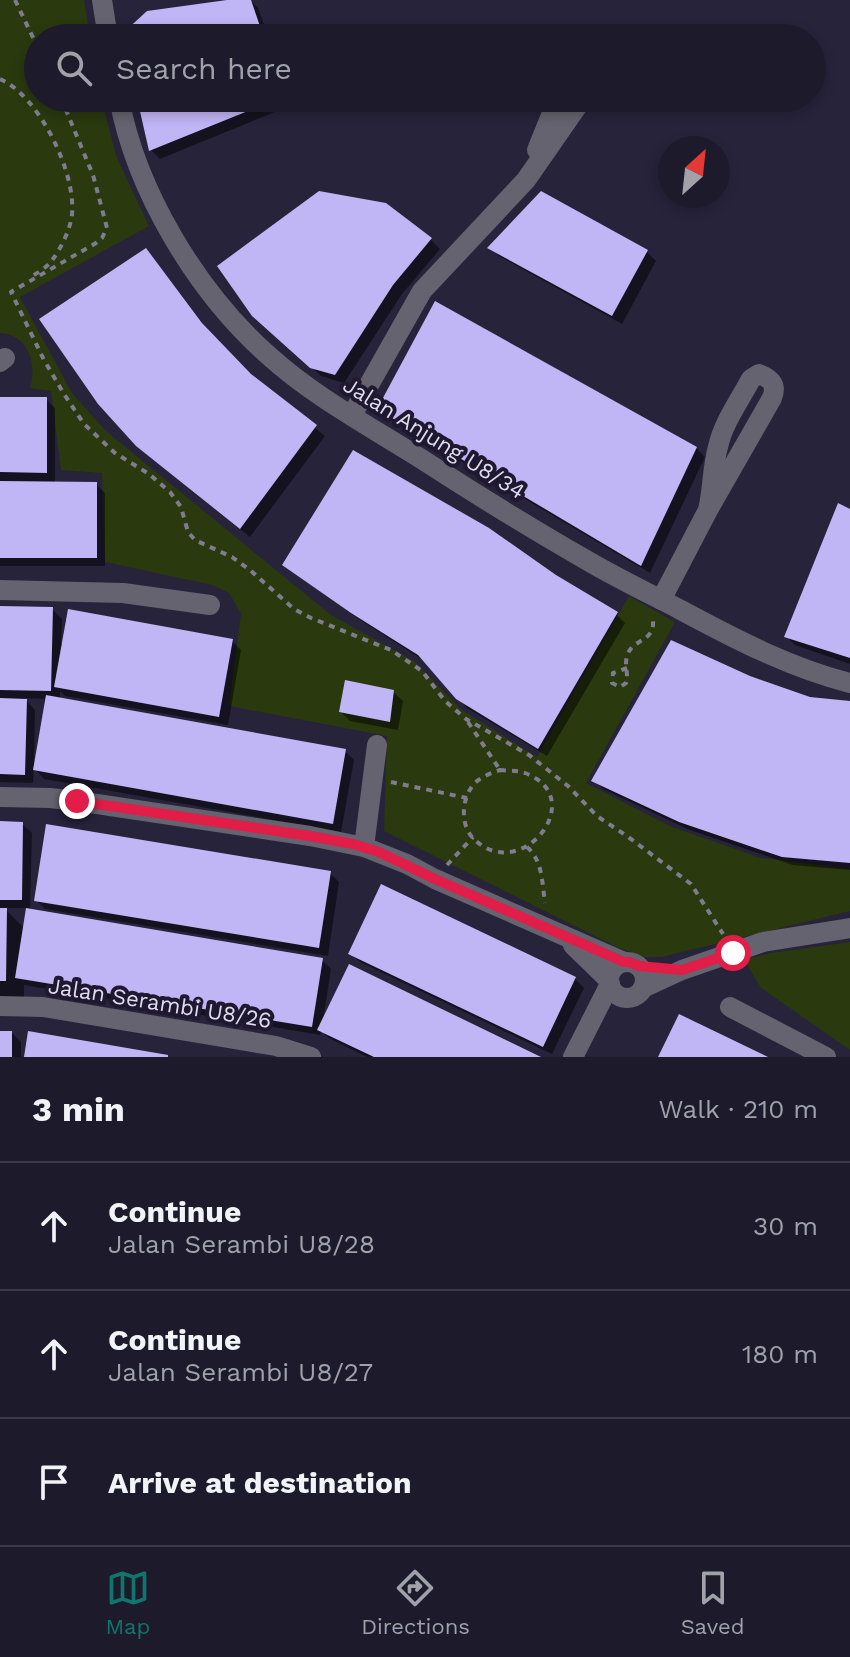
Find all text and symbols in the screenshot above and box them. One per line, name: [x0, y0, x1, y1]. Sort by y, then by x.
search box: [24, 24, 826, 112]
icon: search: [52, 46, 96, 90]
text: Search here: [116, 51, 292, 86]
north arrow: [658, 136, 730, 208]
street label: Jalan Anjung U8/34: [339, 372, 529, 504]
route end: [59, 783, 95, 819]
route start: [715, 935, 751, 971]
street label: Jalan Serambi U8/26: [47, 973, 273, 1033]
text: 3 min: [32, 1089, 125, 1129]
text: Walk · 210 m: [658, 1094, 818, 1124]
text: Continue: [108, 1194, 241, 1229]
icon: ahead: [32, 1204, 76, 1248]
text: 30 m: [753, 1211, 818, 1241]
text: Jalan Serambi U8/28: [108, 1229, 375, 1259]
text: Continue: [108, 1322, 241, 1357]
icon: ahead: [32, 1332, 76, 1376]
text: 180 m: [742, 1339, 818, 1369]
text: Jalan Serambi U8/27: [108, 1357, 373, 1387]
icon: arrive: [32, 1460, 76, 1504]
text: Arrive at destination: [108, 1465, 412, 1500]
tab: Map: [105, 1566, 150, 1639]
tab: Directions: [361, 1566, 470, 1639]
tab: Saved: [681, 1566, 745, 1639]

